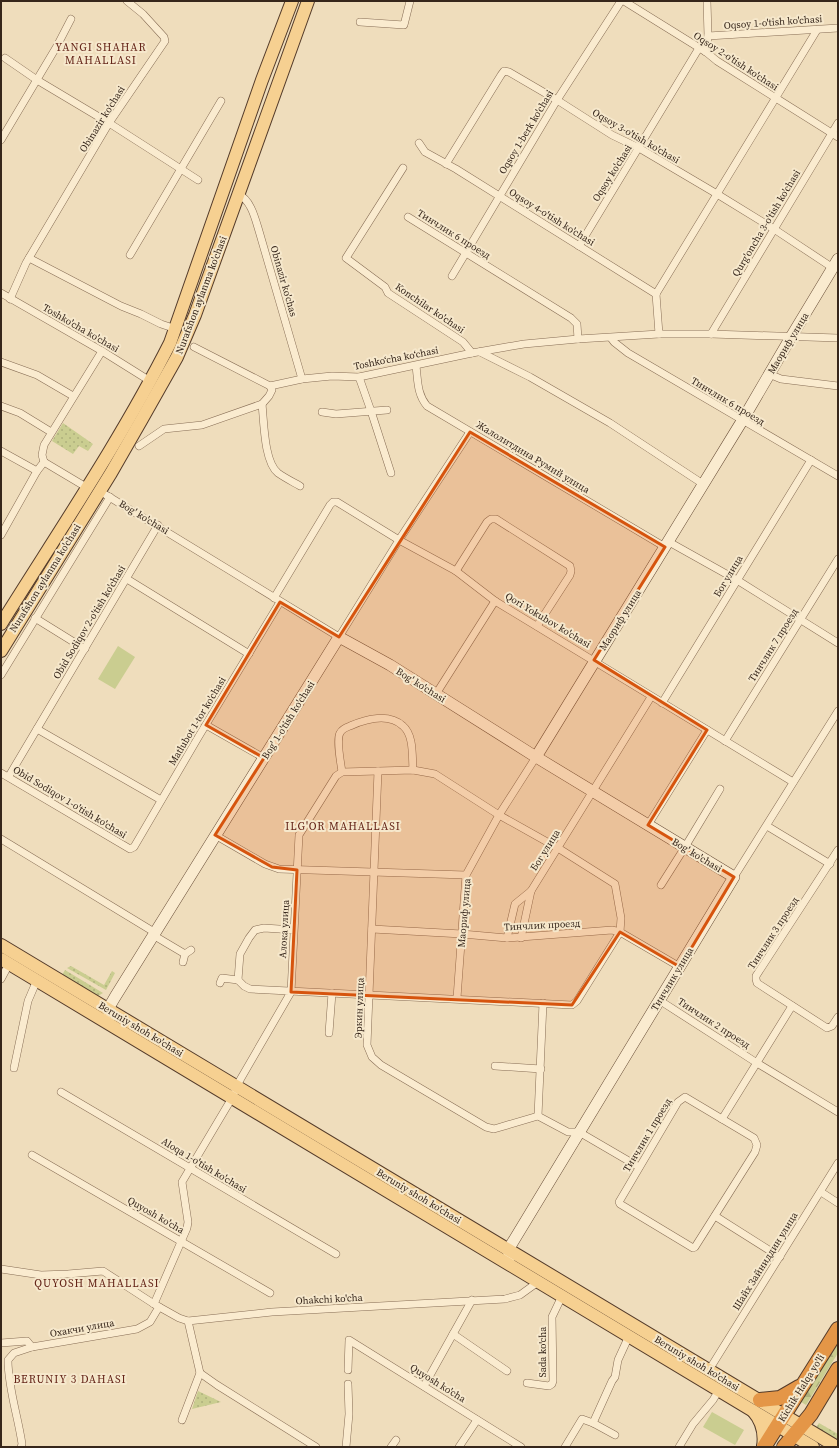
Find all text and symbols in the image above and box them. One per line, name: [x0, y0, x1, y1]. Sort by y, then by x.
street label: Oqsoy 1-o'tish ko'chasi: [723, 12, 823, 32]
street label: Oqsoy 2-o'tish ko'chasi: [691, 29, 781, 93]
district label: YANGI SHAHAR MAHALLASI: [55, 40, 147, 68]
street label: Obinazir ko'chasi: [76, 83, 128, 155]
street label: Oqsoy 1-berk ko'chasi: [496, 88, 556, 176]
street label: Oqsoy 3-o'tish ko'chasi: [590, 106, 682, 166]
street label: Oqsoy ko'chasi: [589, 142, 635, 204]
street label: Qurg'oncha 3-o'tish ko'chasi: [729, 167, 803, 279]
street label: Oqsoy 4-o'tish ko'chasi: [507, 185, 597, 249]
street label: Тинчлик 6 проезд: [415, 206, 493, 262]
street label: Nurafshon aylanma ko'chasi: [173, 234, 229, 356]
street label: Obinazir ko'chas: [268, 244, 300, 318]
street label: Konchilar ko'chasi: [393, 280, 467, 336]
street label: Toshko'cha ko'chasi: [40, 301, 122, 355]
street label: Маориф улица: [765, 309, 812, 376]
street label: Toshkoʻcha koʻchasi: [353, 343, 439, 373]
street label: Тинчлик 6 проезд: [689, 374, 768, 428]
street label: Жалолитдина Румий улица: [474, 418, 593, 497]
street label: Bog' ko'chasi: [117, 497, 171, 537]
street label: Nurafshon aylanma ko'chasi: [6, 521, 84, 635]
street label: Бог улица: [710, 552, 746, 599]
street label: Obid Sodiqov 2-o'tish ko'chasi: [50, 563, 128, 681]
street label: Маориф улица: [596, 586, 644, 653]
street label: Qori Yokubov ko'chasi: [503, 589, 593, 651]
street label: Тинчлик 7 проезд: [745, 606, 801, 684]
street label: Bog' ko'chasi: [394, 665, 448, 705]
street label: Matlubot 1-tor ko'chasi: [165, 674, 229, 768]
street label: Bog' 1-o'tish ko'chasi: [259, 678, 317, 762]
street label: Obid Sodiqov 1-o'tish ko'chasi: [11, 763, 129, 841]
district label: ILG'OR MAHALLASI: [285, 819, 401, 834]
street label: Бог улица: [527, 826, 563, 873]
street label: Bog' ko'chasi: [670, 835, 724, 875]
street label: Маориф улица: [455, 877, 474, 948]
street label: Тинчлик 3 проезд: [745, 894, 801, 972]
street label: Алока улица: [276, 898, 292, 959]
street label: Тинчлик проезд: [503, 916, 581, 933]
street label: Тинчлик улица: [648, 944, 697, 1013]
street label: Эркин улица: [351, 977, 367, 1039]
street label: Тинчлик 2 проезд: [675, 995, 753, 1051]
street label: Beruniy shoh ko'chasi: [96, 999, 186, 1059]
street label: Тинчлик 1 проезд: [620, 1095, 674, 1174]
street label: Aloqa 1-o'tish ko'chasi: [159, 1134, 249, 1196]
street label: Beruniy shoh ko'chasi: [374, 1166, 464, 1226]
street label: Quyosh ko'cha: [125, 1194, 187, 1237]
street label: Шайх Зайниддин улица: [729, 1209, 801, 1313]
district label: QUYOSH MAHALLASI: [34, 1276, 160, 1291]
street label: Ohakchi ko'cha: [295, 1291, 364, 1307]
street label: Охакчи улица: [49, 1316, 116, 1340]
street label: Sada ko'cha: [536, 1326, 549, 1377]
street label: Beruniy shoh ko'chasi: [652, 1333, 742, 1393]
street label: Kichik Halqa yo'li: [775, 1352, 827, 1424]
street label: Quyosh ko'cha: [408, 1361, 469, 1406]
district label: BERUNIY 3 DAHASI: [13, 1372, 127, 1387]

